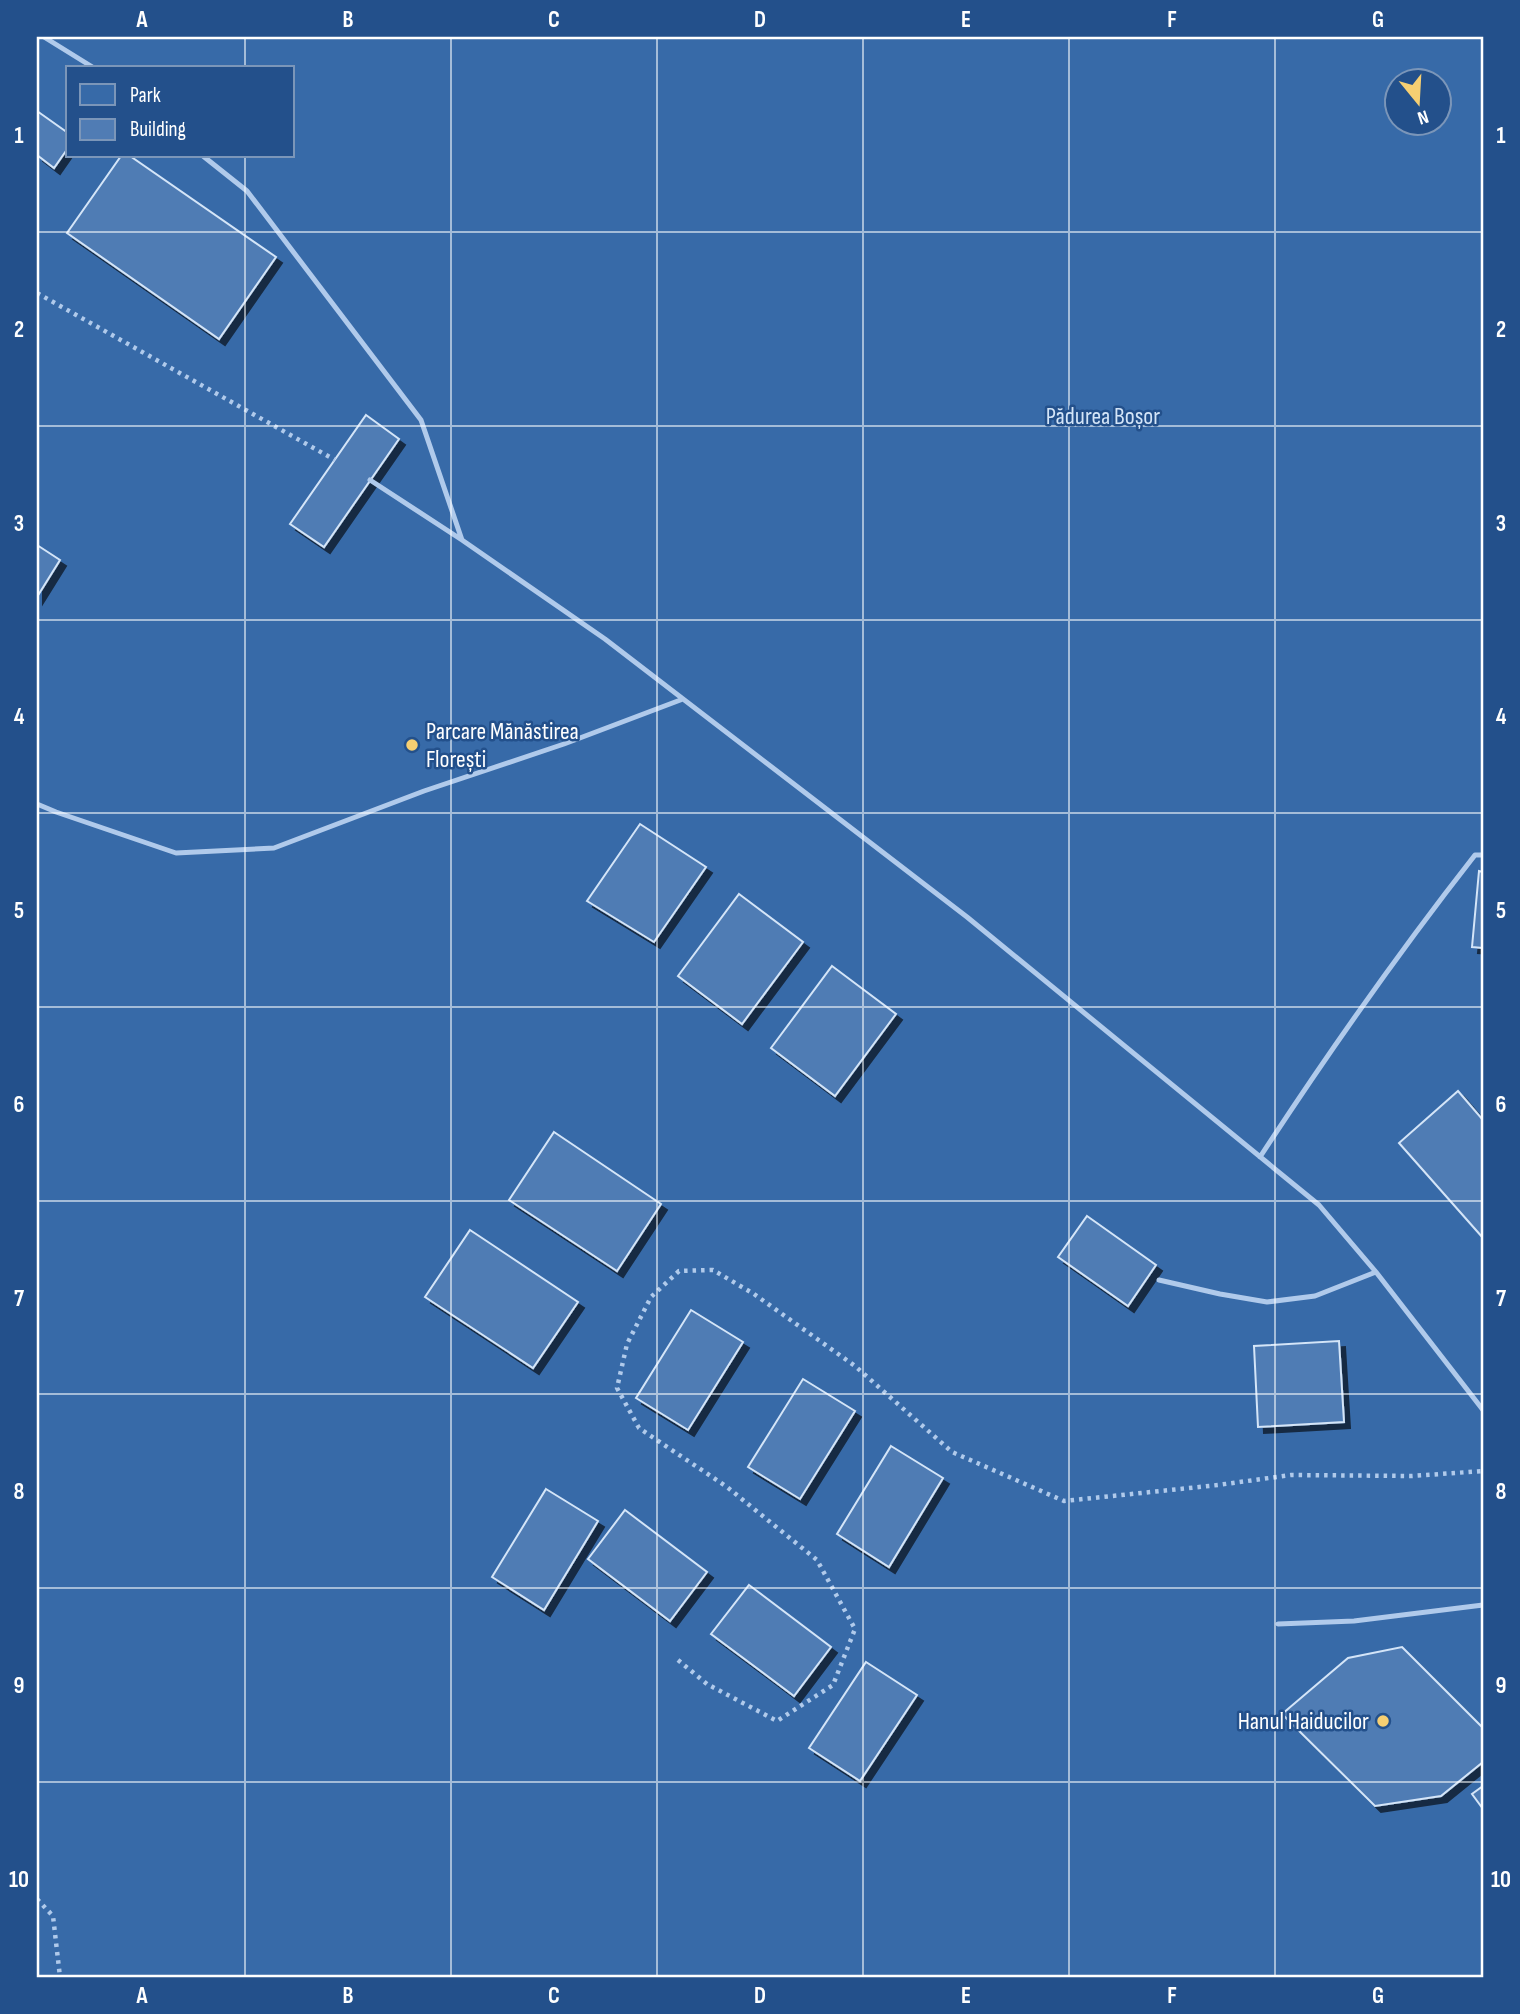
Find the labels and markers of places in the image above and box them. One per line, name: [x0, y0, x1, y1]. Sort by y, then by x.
place label: Parcare Mănăstirea Florești: [426, 717, 579, 774]
marker: Parcare Mănăstirea Florești: [404, 737, 420, 753]
place label: Hanul Haiducilor: [1238, 1707, 1369, 1736]
marker: Hanul Haiducilor: [1375, 1713, 1391, 1729]

